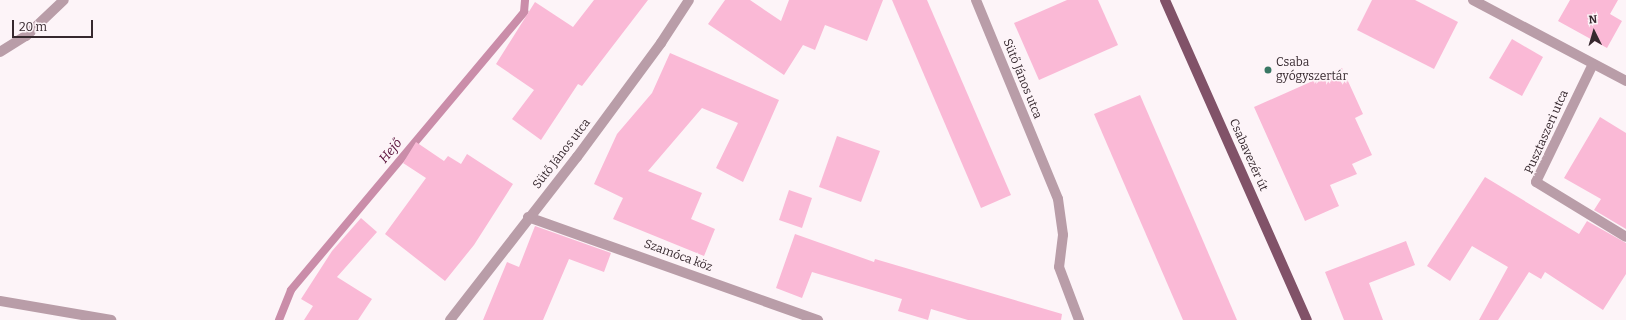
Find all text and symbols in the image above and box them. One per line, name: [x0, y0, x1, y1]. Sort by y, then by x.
scale bar: [14, 12, 95, 38]
north arrow: [1574, 12, 1614, 52]
text: N: [1588, 13, 1598, 26]
text: 20 m: [19, 20, 47, 34]
street label: Sütő János utca: [999, 37, 1045, 121]
place label: Csaba gyógyszertár: [1276, 56, 1348, 84]
marker: Csaba gyógyszertár: [1263, 65, 1273, 75]
street label: Pusztaszeri utca: [1522, 88, 1572, 176]
street label: Sütő János utca: [530, 116, 594, 192]
street label: Csabavezér út: [1226, 117, 1270, 193]
water label: Hejő: [376, 136, 406, 166]
street label: Szamóca köz: [642, 237, 714, 275]

